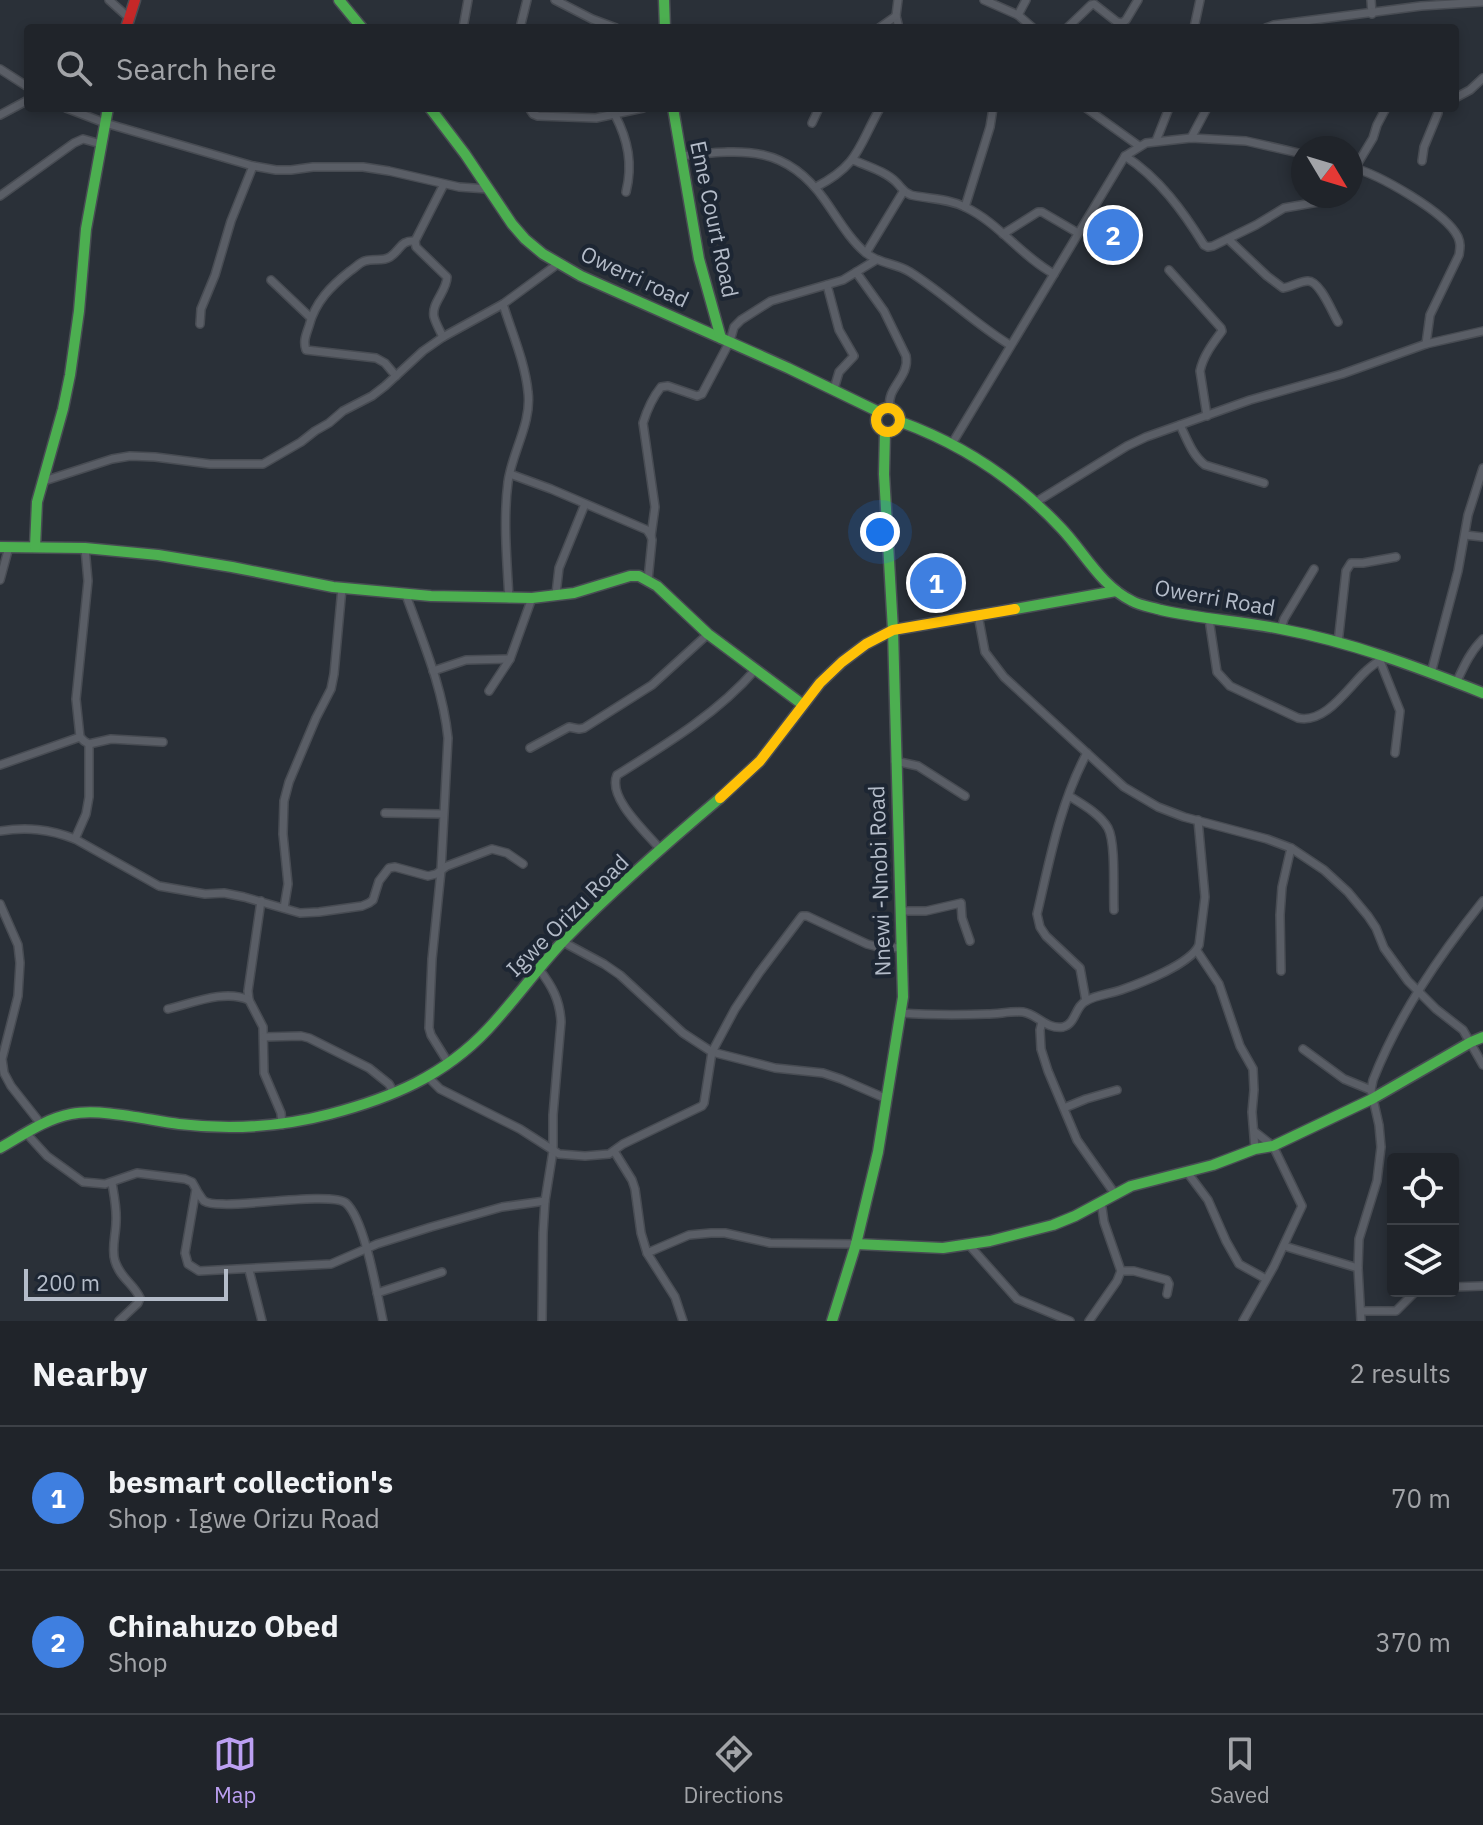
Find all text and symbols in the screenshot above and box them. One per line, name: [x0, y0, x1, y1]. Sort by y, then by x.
search box: [24, 24, 1459, 112]
icon: search: [52, 46, 96, 90]
text: Search here: [116, 49, 277, 88]
north arrow: [1291, 136, 1363, 208]
street label: Eme Court Road: [684, 138, 746, 300]
pin: 2: [1087, 205, 1139, 265]
street label: Owerri road: [576, 238, 694, 314]
your location: [860, 512, 900, 552]
pin: 1: [910, 553, 962, 613]
street label: Owerri Road: [1152, 572, 1278, 622]
street label: Nnewi -Nnobi Road: [861, 785, 897, 977]
street label: Igwe Orizu Road: [499, 847, 635, 983]
map controls: [1387, 1153, 1459, 1297]
button: locate: [1387, 1153, 1459, 1225]
button: layers: [1387, 1225, 1459, 1297]
scale bar: [24, 1265, 228, 1301]
text: 200 m: [36, 1268, 100, 1297]
text: Nearby: [32, 1351, 147, 1395]
text: 2 results: [1349, 1356, 1451, 1390]
text: besmart collection's: [108, 1462, 393, 1501]
text: 1: [50, 1481, 66, 1515]
text: 70 m: [1391, 1481, 1451, 1515]
text: Shop · Igwe Orizu Road: [108, 1501, 380, 1535]
text: Chinahuzo Obed: [108, 1606, 339, 1645]
text: 2: [50, 1625, 66, 1659]
text: 370 m: [1375, 1625, 1451, 1659]
text: Shop: [108, 1645, 168, 1679]
tab: Map: [213, 1732, 257, 1809]
tab: Directions: [684, 1732, 784, 1809]
tab: Saved: [1210, 1732, 1270, 1809]

